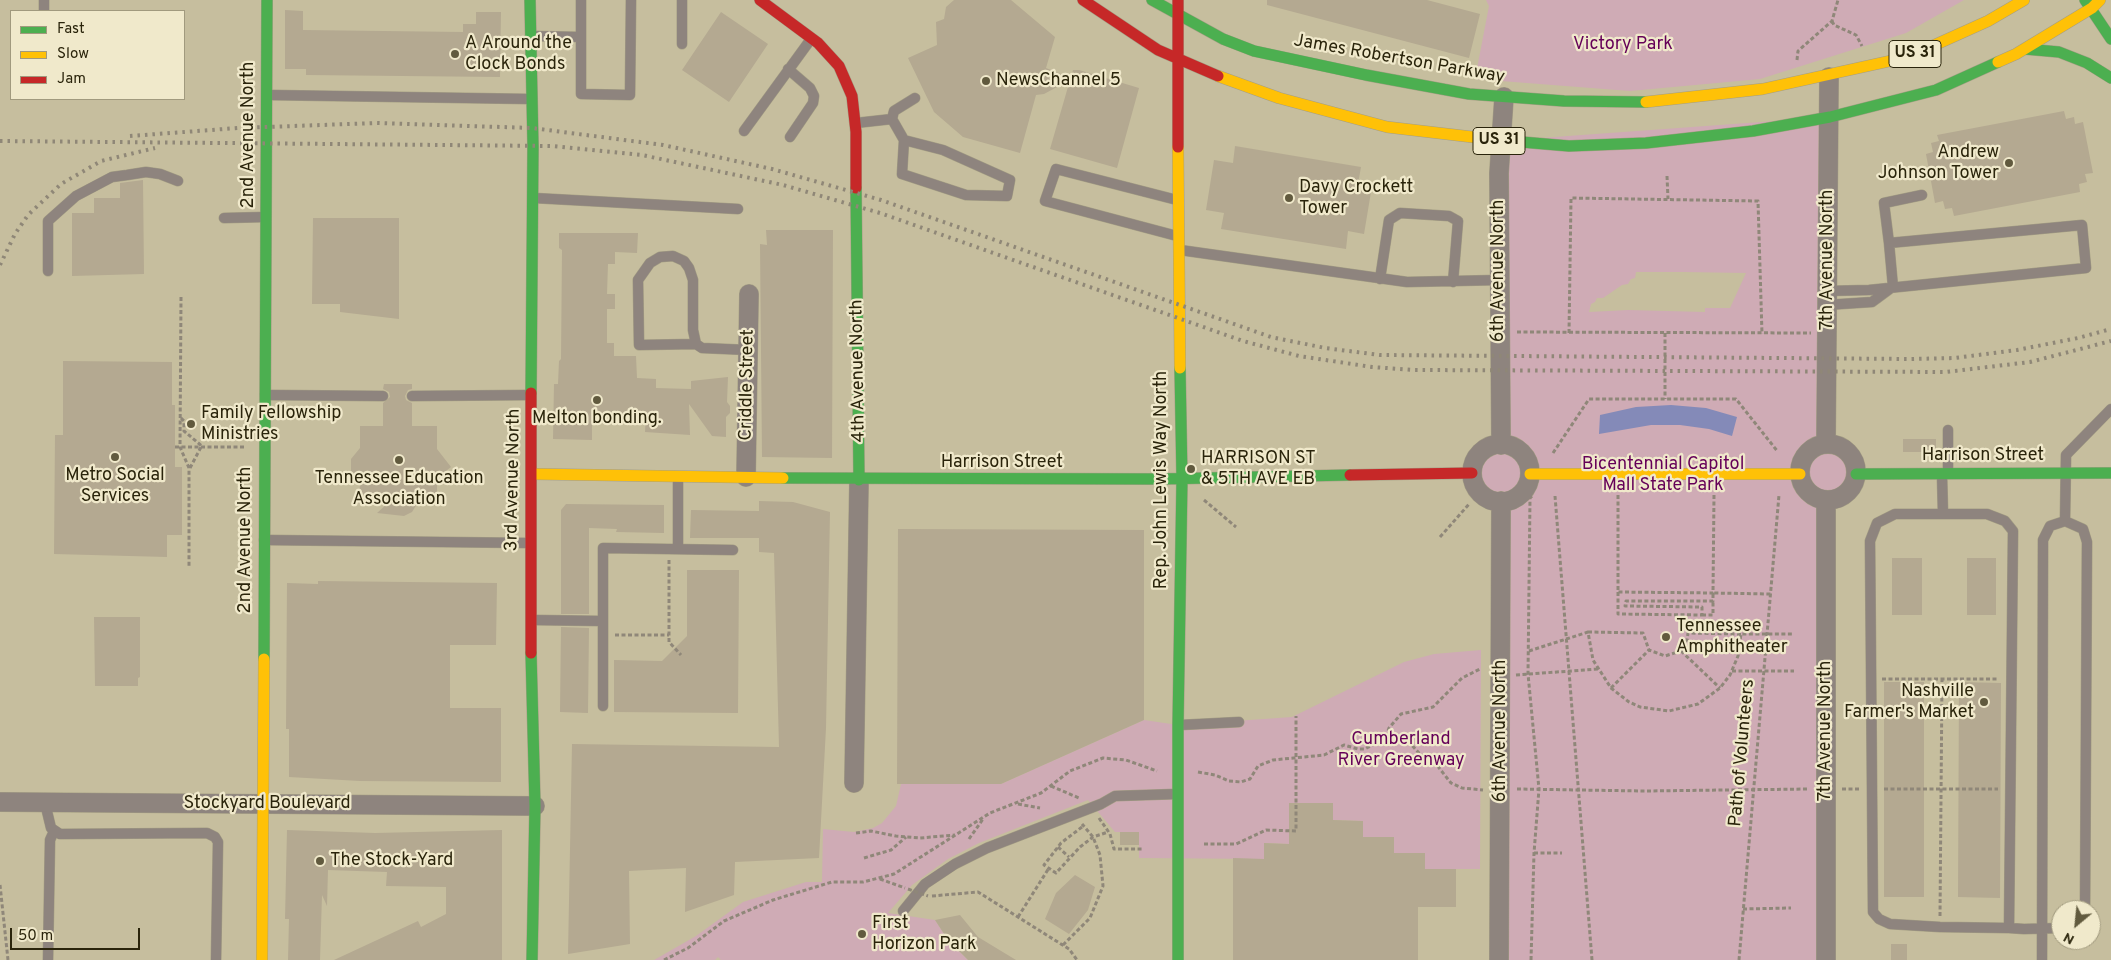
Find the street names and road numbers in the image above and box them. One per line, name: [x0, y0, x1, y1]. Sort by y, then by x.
street label: James Robertson Parkway: [1292, 31, 1506, 89]
road number: US 31: [1889, 41, 1941, 68]
street label: 2nd Avenue North: [238, 62, 260, 208]
road number: US 31: [1473, 128, 1525, 154]
street label: 7th Avenue North: [1817, 190, 1839, 330]
street label: 6th Avenue North: [1488, 200, 1510, 342]
street label: 4th Avenue North: [847, 299, 871, 443]
street label: Criddle Street: [736, 329, 760, 441]
street label: Rep. John Lewis Way North: [1151, 371, 1173, 589]
street label: 3rd Avenue North: [502, 408, 526, 552]
street label: Harrison Street: [1922, 445, 2044, 467]
street label: Harrison Street: [941, 452, 1063, 474]
street label: 2nd Avenue North: [235, 467, 257, 613]
street label: 6th Avenue North: [1490, 660, 1512, 802]
street label: 7th Avenue North: [1815, 661, 1837, 801]
street label: Path of Volunteers: [1726, 678, 1760, 828]
street label: Stockyard Boulevard: [183, 793, 351, 815]

